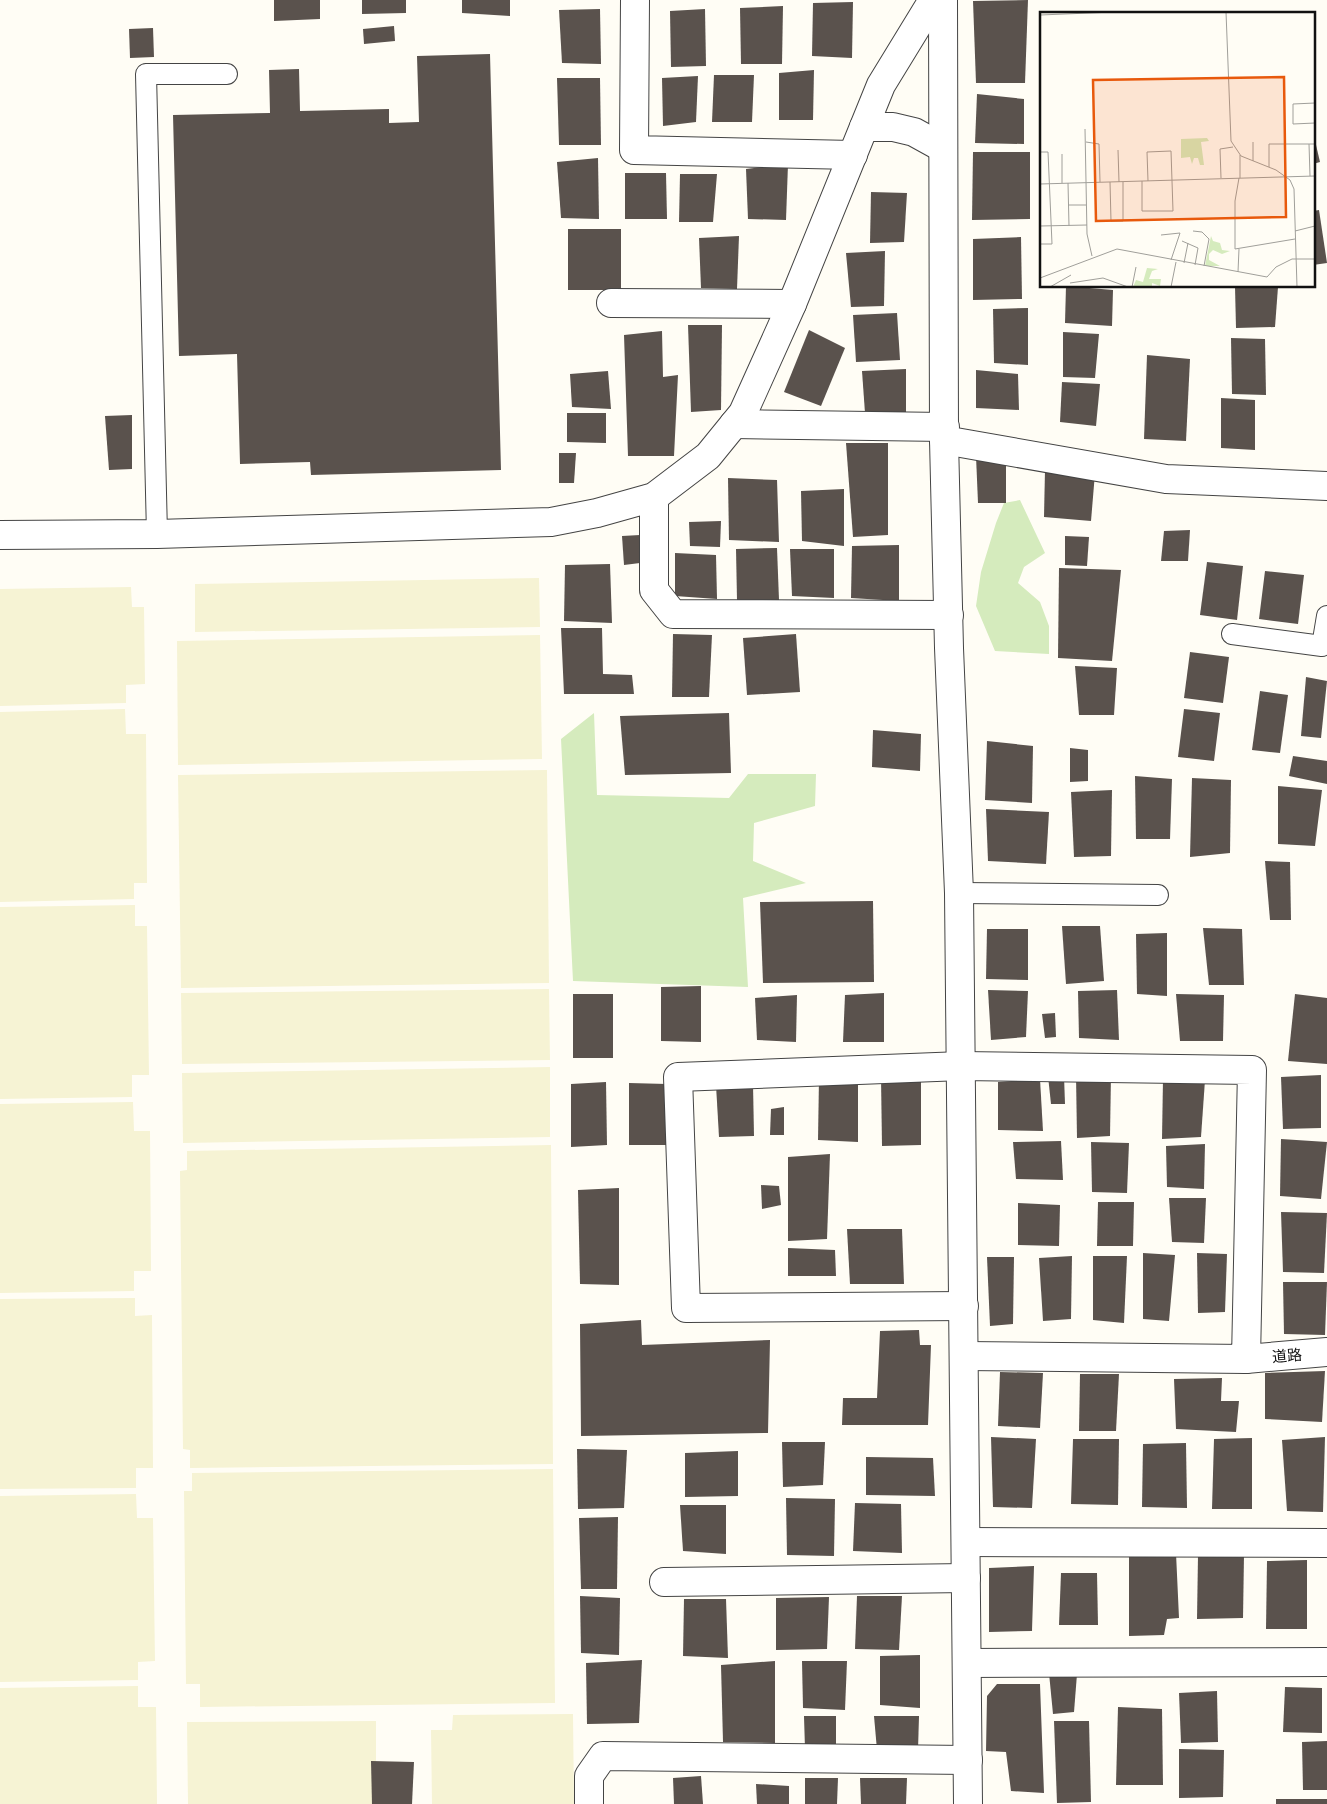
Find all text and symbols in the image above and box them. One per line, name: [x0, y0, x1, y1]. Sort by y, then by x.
inset map: [1040, 12, 1314, 288]
street label: 道路: [1271, 1346, 1303, 1366]

